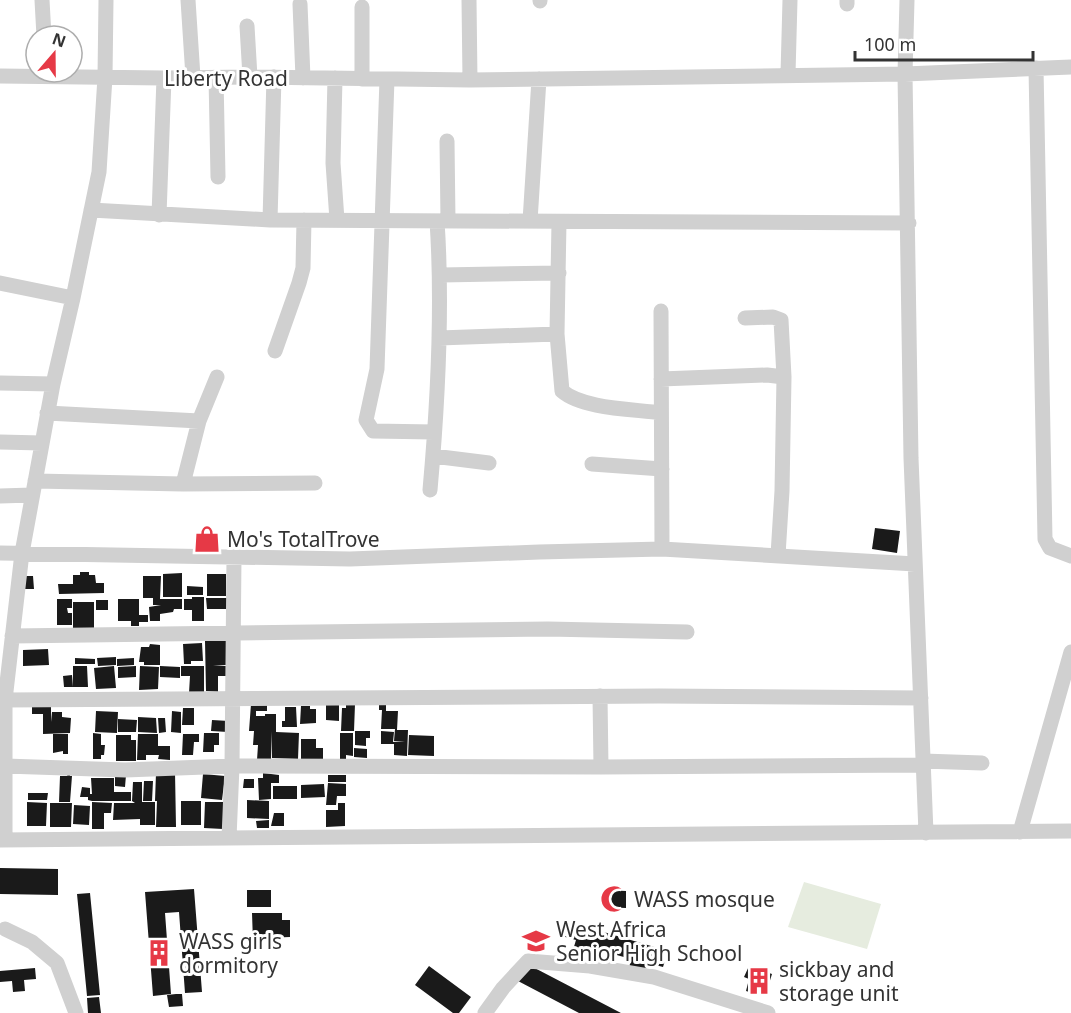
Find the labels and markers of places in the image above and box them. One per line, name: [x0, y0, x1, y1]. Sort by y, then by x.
shop icon: Mo's TotalTrove: [192, 524, 222, 554]
place label: Mo's TotalTrove: [227, 525, 380, 553]
mosque icon: WASS mosque: [599, 884, 629, 914]
place label: WASS mosque: [634, 885, 775, 913]
place label: West Africa Senior High School: [556, 915, 742, 967]
school or university icon: West Africa Senior High School: [521, 926, 551, 956]
place label: WASS girls dormitory: [179, 927, 282, 979]
building icon: WASS girls dormitory: [144, 938, 174, 968]
place label: sickbay and storage unit: [779, 955, 899, 1007]
building icon: sickbay and storage unit: [744, 966, 774, 996]

